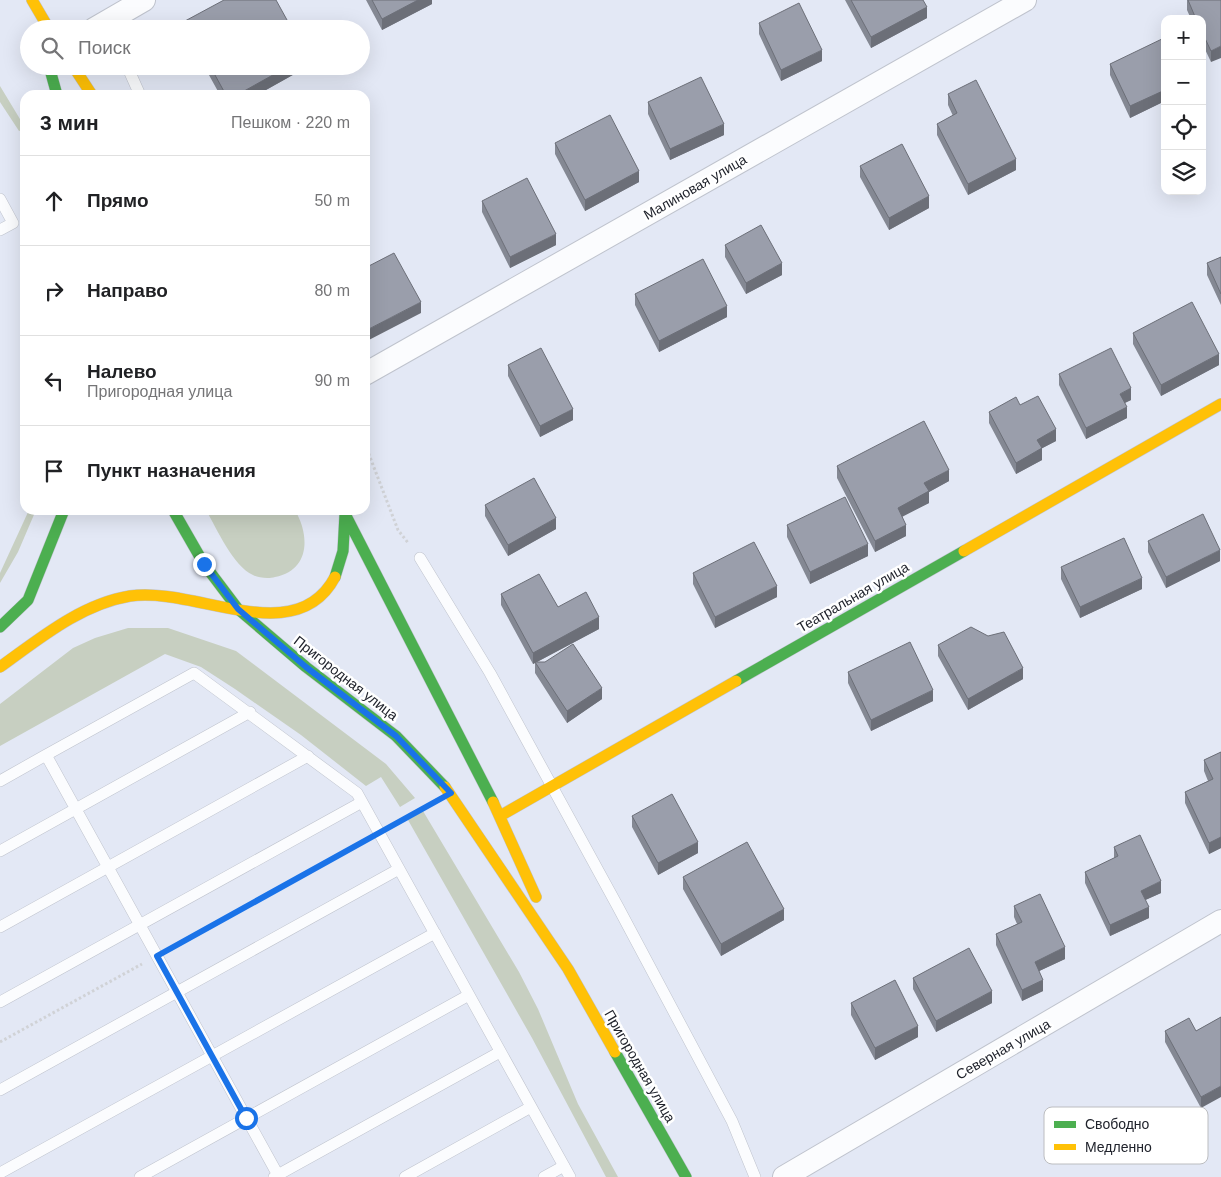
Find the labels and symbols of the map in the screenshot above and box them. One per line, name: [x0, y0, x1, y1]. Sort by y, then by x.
street label: Малиновая улица: [641, 151, 749, 223]
route end: [193, 553, 216, 576]
street label: Театральная улица: [794, 558, 912, 635]
street label: Пригородная улица: [291, 633, 401, 724]
street label: Пригородная улица: [601, 1007, 679, 1125]
street label: Северная улица: [953, 1015, 1053, 1082]
route start: [235, 1107, 258, 1130]
legend: [1044, 1107, 1208, 1164]
text: Свободно: [1085, 1116, 1150, 1132]
text: Медленно: [1085, 1139, 1152, 1155]

